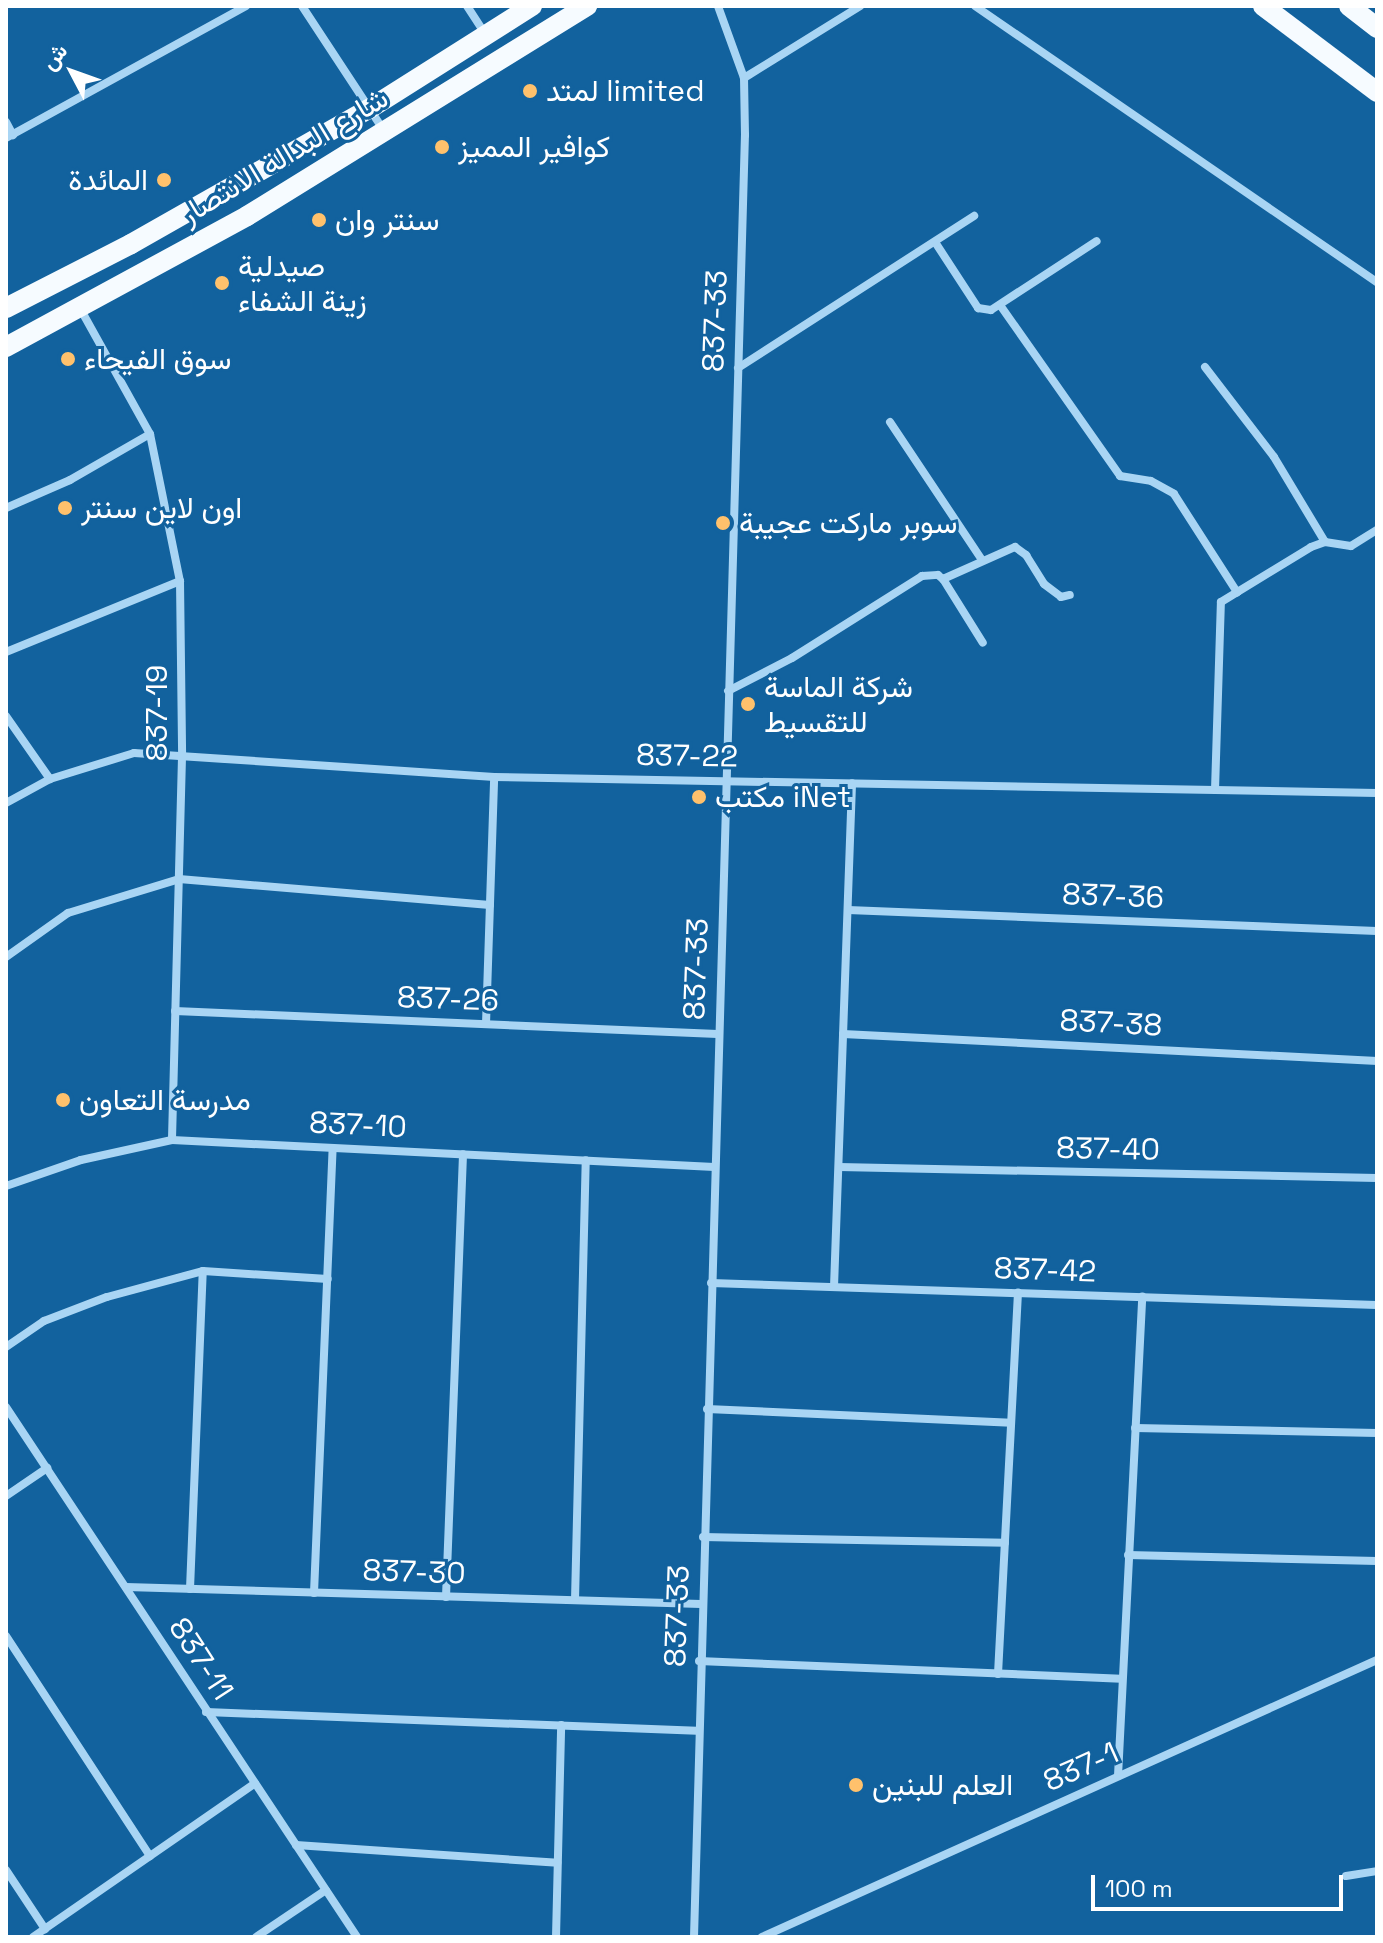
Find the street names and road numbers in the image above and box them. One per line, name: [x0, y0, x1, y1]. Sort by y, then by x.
street label: شارع البدالة الانتصار: [174, 80, 394, 232]
street label: 837-33: [695, 269, 735, 373]
street label: 837-19: [139, 665, 175, 761]
street label: 837-22: [636, 737, 738, 775]
street label: 837-36: [1061, 876, 1165, 916]
street label: 837-33: [676, 917, 716, 1021]
street label: 837-26: [396, 979, 500, 1019]
street label: 837-38: [1059, 1002, 1163, 1044]
street label: 837-10: [308, 1104, 408, 1146]
street label: 837-40: [1056, 1130, 1160, 1168]
street label: 837-42: [993, 1250, 1097, 1290]
street label: 837-30: [362, 1552, 466, 1592]
street label: 837-33: [657, 1564, 697, 1668]
street label: 837-11: [161, 1611, 241, 1707]
street label: 837-1: [1038, 1735, 1124, 1799]

